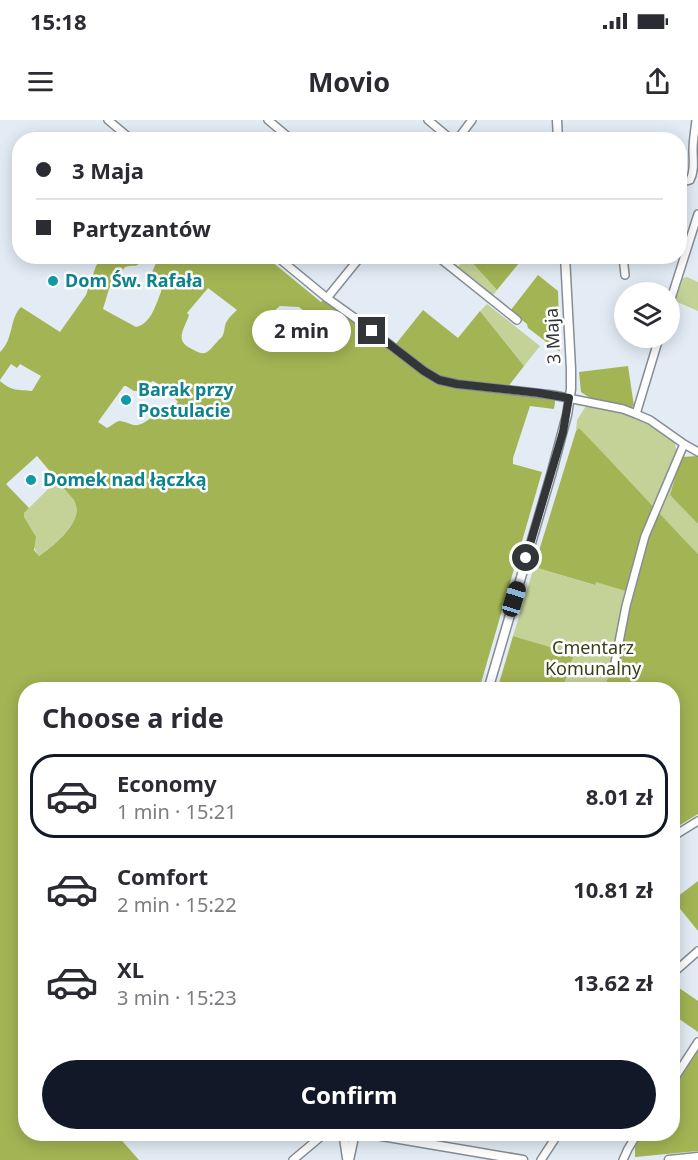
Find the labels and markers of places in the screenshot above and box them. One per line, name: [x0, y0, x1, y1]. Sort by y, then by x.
place label: Dom Św. Rafała: [65, 268, 203, 292]
marker: Dom Św. Rafała: [46, 274, 60, 288]
place label: Barak przy Postulacie: [138, 377, 234, 422]
marker: Barak przy Postulacie: [119, 393, 133, 407]
place label: Domek nad łączką: [43, 467, 206, 491]
marker: Domek nad łączką: [24, 473, 38, 487]

